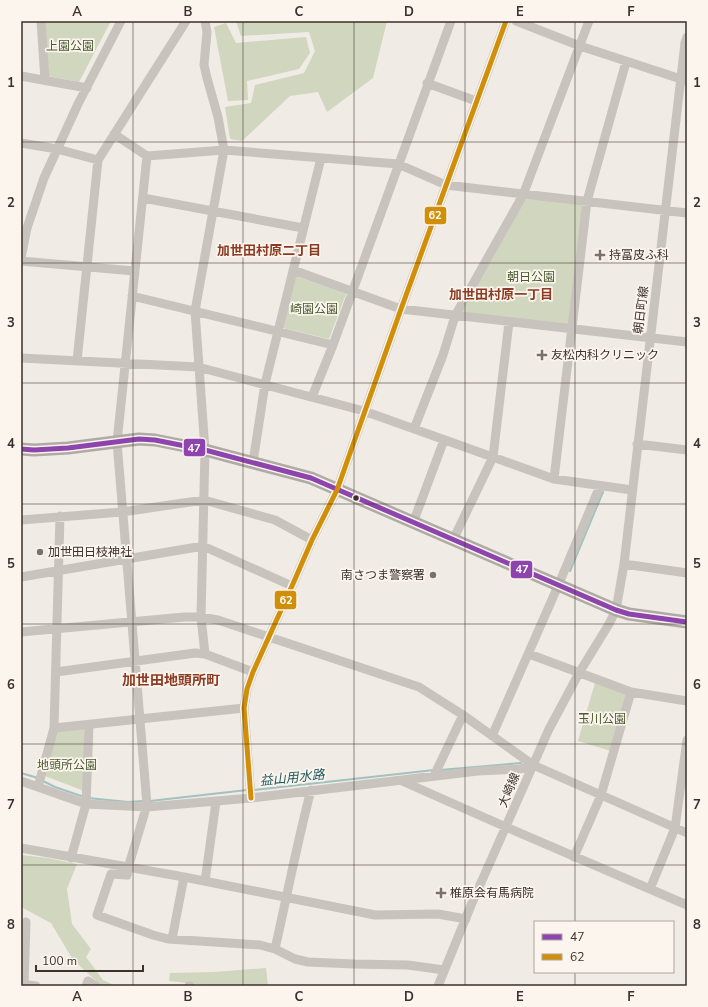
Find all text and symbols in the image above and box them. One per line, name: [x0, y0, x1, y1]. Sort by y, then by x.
text: A: [72, 3, 82, 21]
text: B: [184, 3, 193, 21]
text: C: [295, 3, 304, 21]
text: D: [404, 3, 414, 21]
text: E: [516, 3, 524, 21]
text: F: [627, 3, 635, 21]
park label: 上園公園: [46, 38, 94, 54]
text: 1: [7, 74, 15, 92]
text: 1: [693, 74, 701, 92]
text: 2: [7, 194, 15, 212]
text: 2: [693, 194, 701, 212]
line badge: 62: [424, 206, 447, 225]
text: 62: [428, 208, 442, 223]
district label: 加世田村原二丁目: [217, 242, 321, 260]
place label: 持冨皮ふ科: [609, 247, 669, 263]
marker: 持冨皮ふ科: [594, 249, 606, 261]
park label: 朝日公園: [507, 269, 555, 285]
street label: 朝日町線: [630, 285, 652, 335]
district label: 加世田村原一丁目: [449, 286, 553, 304]
park label: 崎園公園: [290, 301, 338, 317]
text: 3: [7, 314, 15, 332]
text: 3: [693, 314, 701, 332]
place label: 友松内科クリニック: [551, 347, 659, 363]
marker: 友松内科クリニック: [536, 349, 548, 361]
text: 4: [7, 435, 15, 453]
text: 4: [693, 435, 701, 453]
line badge: 47: [183, 438, 206, 457]
text: 47: [187, 441, 201, 456]
unlabelled marker: [351, 493, 361, 503]
place label: 加世田日枝神社: [48, 544, 132, 560]
marker: 加世田日枝神社: [35, 547, 45, 557]
text: 5: [7, 555, 15, 573]
text: 5: [693, 555, 701, 573]
line badge: 47: [510, 560, 533, 579]
text: 47: [515, 562, 529, 577]
place label: 南さつま警察署: [341, 567, 425, 583]
marker: 南さつま警察署: [428, 570, 438, 580]
line badge: 62: [274, 590, 297, 610]
text: 62: [279, 593, 293, 608]
district label: 加世田地頭所町: [122, 671, 220, 690]
text: 6: [7, 676, 15, 694]
text: 6: [693, 676, 701, 694]
park label: 玉川公園: [578, 711, 626, 727]
park label: 地頭所公園: [37, 757, 97, 773]
water label: 益山用水路: [259, 766, 326, 790]
street label: 大崎線: [495, 770, 523, 810]
text: 7: [7, 796, 15, 814]
text: 7: [693, 796, 701, 814]
place label: 椎原会有馬病院: [450, 885, 534, 901]
marker: 椎原会有馬病院: [435, 887, 447, 899]
text: 8: [7, 916, 15, 934]
text: 8: [693, 916, 701, 934]
legend: [534, 921, 674, 973]
text: 47: [570, 929, 584, 945]
scale bar: [36, 947, 143, 973]
text: 62: [570, 949, 584, 965]
text: 100 m: [42, 953, 77, 969]
text: A: [72, 988, 82, 1006]
text: B: [184, 988, 193, 1006]
text: C: [295, 988, 304, 1006]
text: D: [404, 988, 414, 1006]
text: E: [516, 988, 524, 1006]
text: F: [627, 988, 635, 1006]

